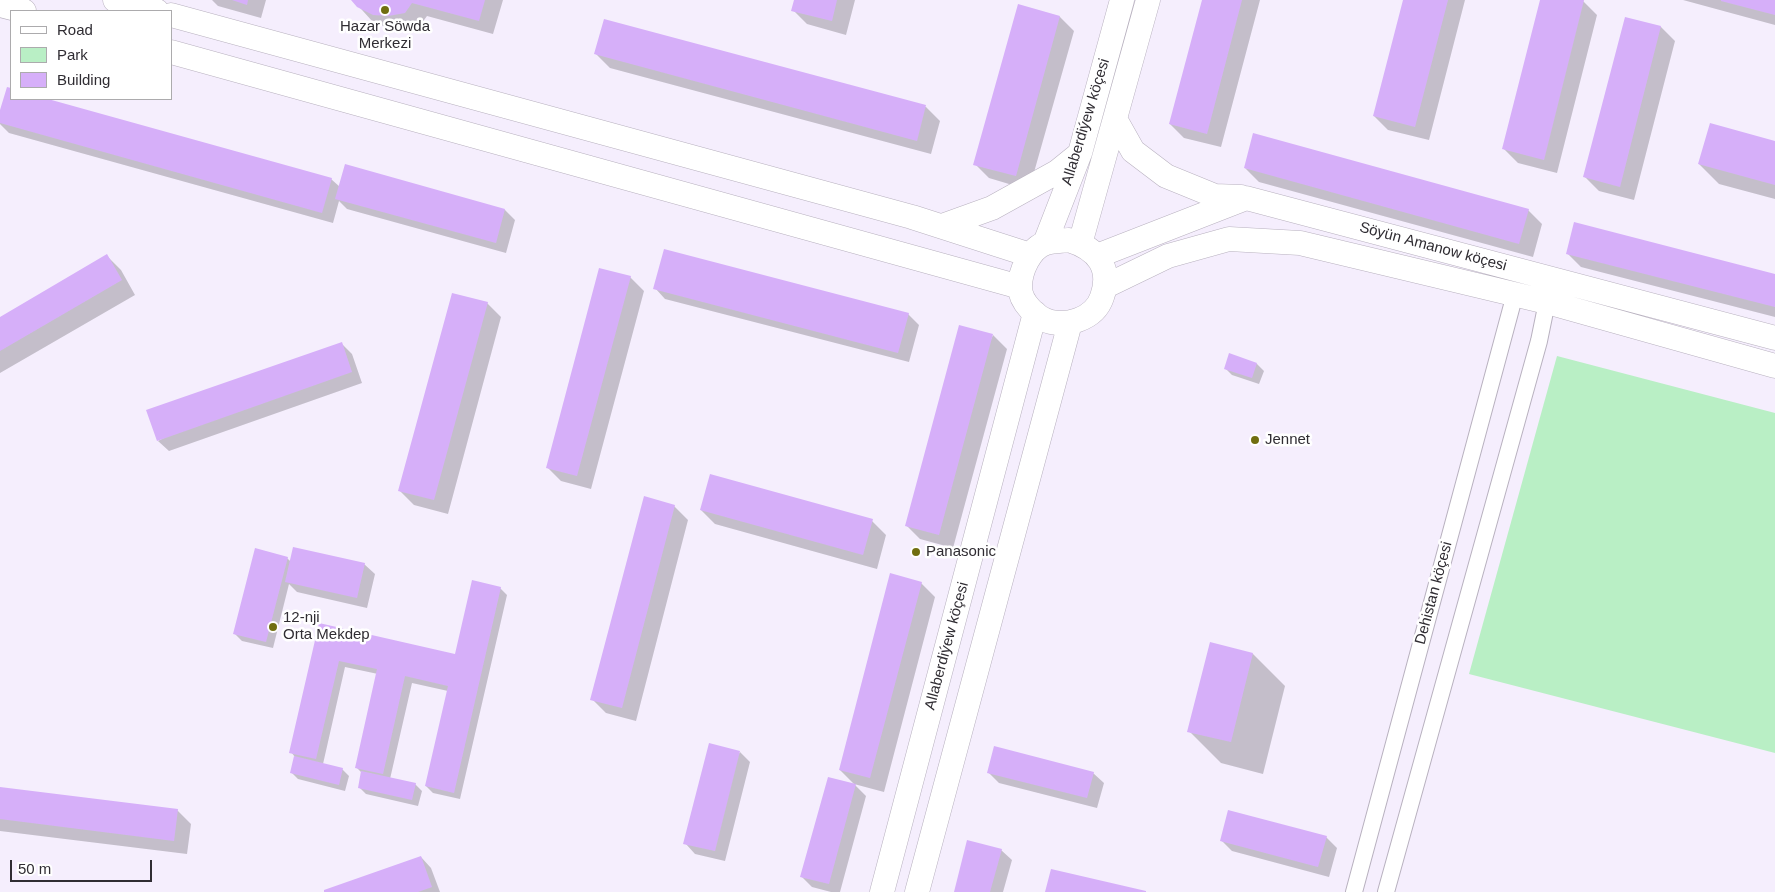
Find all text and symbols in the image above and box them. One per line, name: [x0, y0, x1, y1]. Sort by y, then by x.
marker: Hazar Söwda Merkezi: [379, 4, 391, 16]
legend: [10, 10, 172, 100]
place label: Hazar Söwda Merkezi: [340, 18, 430, 53]
text: Road: [57, 21, 93, 38]
text: Park: [57, 46, 88, 63]
street label: Allaberdiýew köçesi: [1058, 56, 1114, 188]
text: Building: [57, 71, 110, 88]
street label: Söyün Amanow köçesi: [1357, 219, 1509, 275]
place label: Jennet: [1265, 431, 1310, 449]
marker: Jennet: [1249, 434, 1261, 446]
street label: Dehistan köçesi: [1412, 540, 1456, 646]
place label: Panasonic: [926, 543, 996, 561]
marker: Panasonic: [910, 546, 922, 558]
street label: Allaberdiýew köçesi: [921, 580, 973, 712]
place label: 12-nji Orta Mekdep: [283, 609, 370, 644]
marker: 12-nji Orta Mekdep: [267, 621, 279, 633]
scale bar: [12, 850, 155, 882]
text: 50 m: [18, 860, 51, 877]

